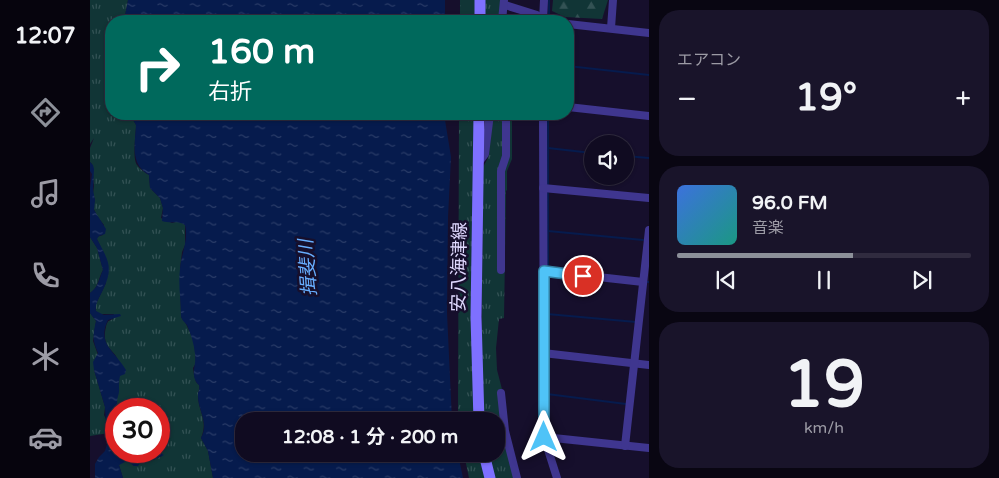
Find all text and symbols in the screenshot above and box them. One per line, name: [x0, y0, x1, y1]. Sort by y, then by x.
text: 12:07: [15, 23, 75, 49]
text: 160 m: [208, 31, 315, 73]
icon: right: [125, 35, 190, 100]
text: エアコン: [677, 50, 741, 70]
text: 19°: [795, 75, 857, 121]
text: 右折: [208, 79, 252, 105]
text: −: [677, 82, 697, 116]
text: +: [955, 82, 971, 116]
icon: directions: [28, 95, 63, 130]
map controls: [584, 135, 634, 185]
button: sound: [584, 135, 634, 185]
icon: music: [28, 176, 63, 211]
text: 96.0 FM: [752, 192, 828, 214]
text: 音楽: [752, 218, 784, 238]
street label: 安八海津線: [447, 222, 471, 312]
water label: 揖斐川: [295, 237, 321, 297]
pin: [562, 255, 604, 297]
icon: phone: [28, 258, 63, 293]
icon: arrive: [569, 262, 597, 290]
icon: previous: [712, 266, 740, 294]
icon: pause: [810, 266, 838, 294]
icon: next: [908, 266, 936, 294]
icon: climate: [28, 339, 63, 374]
text: 19: [783, 346, 865, 425]
speed limit sign: 30: [105, 398, 170, 463]
position arrow: [517, 410, 569, 462]
text: km/h: [804, 418, 844, 438]
icon: car: [28, 420, 63, 455]
text: 12:08 · 1 分 · 200 m: [282, 426, 458, 448]

